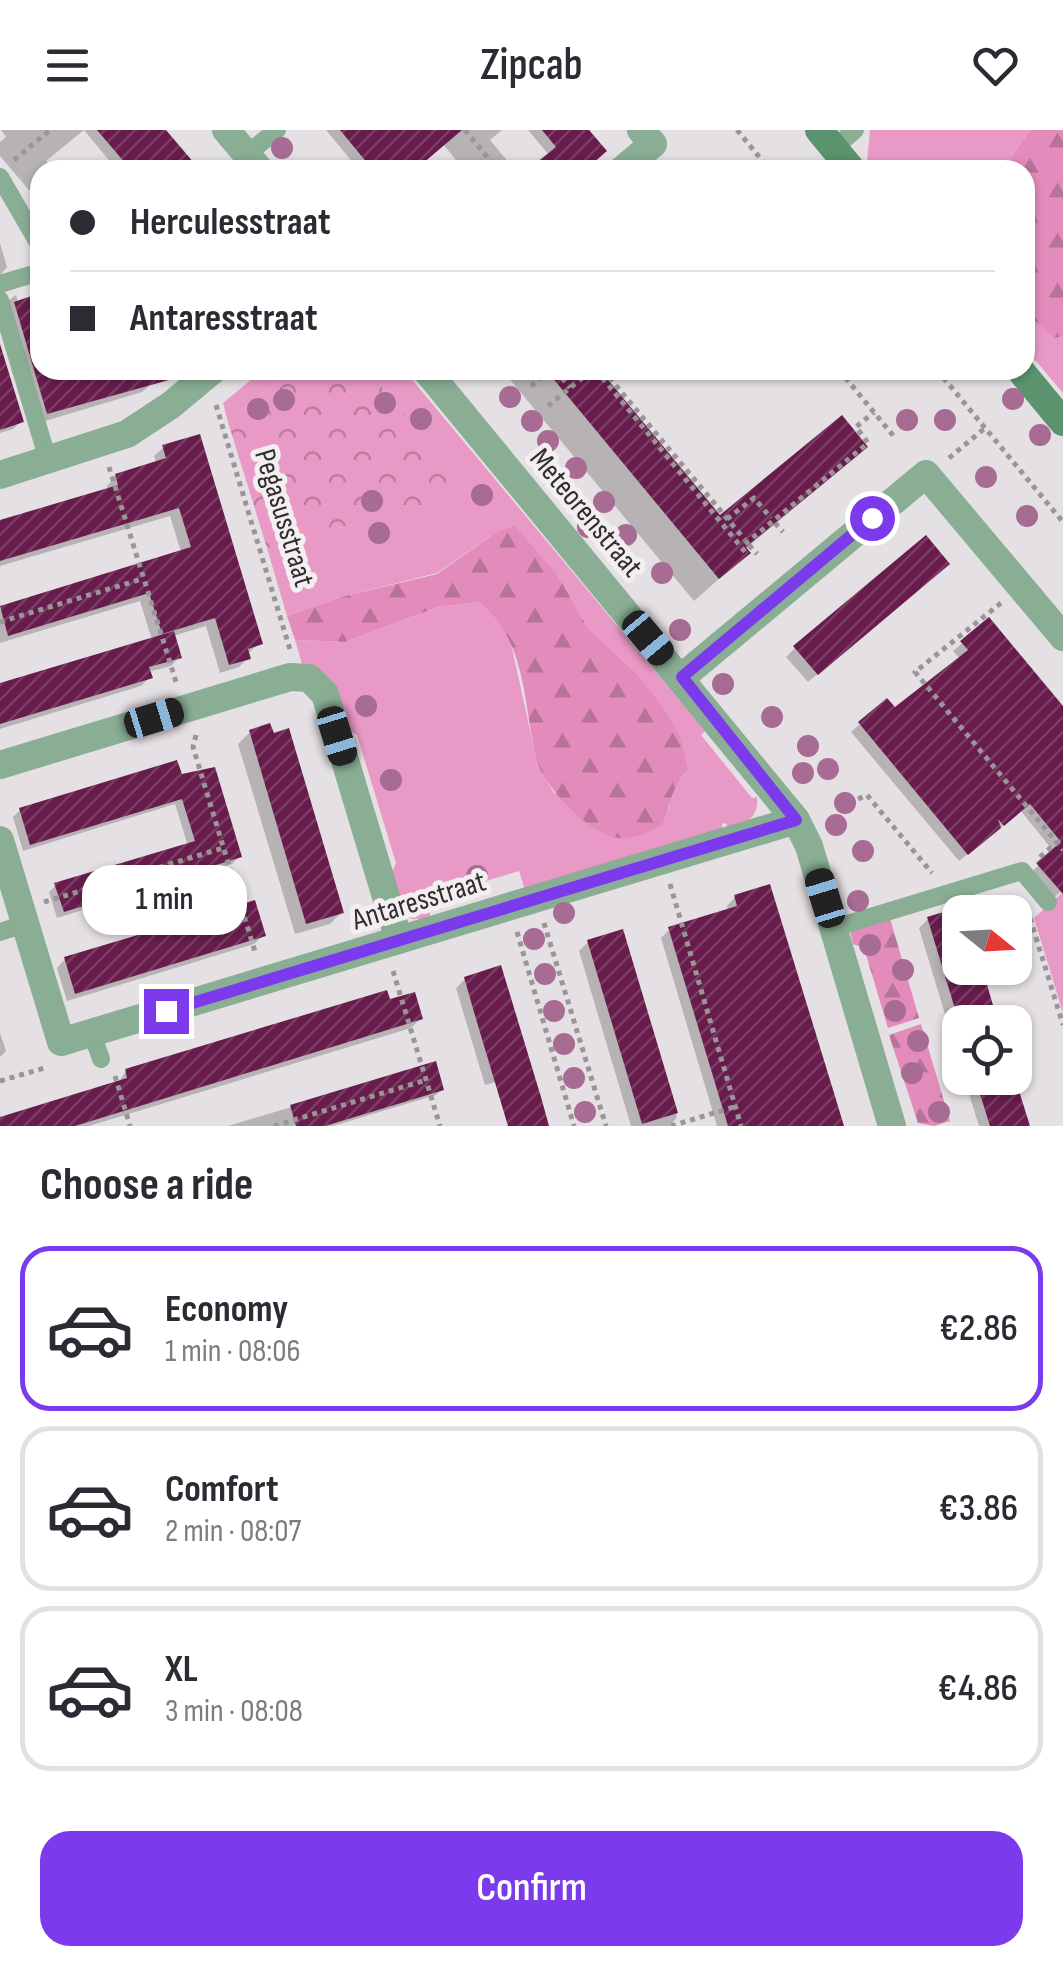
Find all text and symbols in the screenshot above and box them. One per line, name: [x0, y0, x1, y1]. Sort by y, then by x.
icon: menu: [40, 38, 95, 93]
text: Zipcab: [480, 38, 583, 93]
icon: heart: [968, 38, 1023, 93]
text: Herculesstraat: [130, 200, 331, 245]
text: Antaresstraat: [130, 296, 318, 341]
street label: Meteorenstraat: [522, 441, 650, 585]
street label: Pegasusstraat: [246, 445, 322, 591]
route start: [850, 496, 895, 541]
car: [617, 605, 679, 671]
car: [121, 695, 187, 741]
car: [314, 703, 360, 769]
street label: Antaresstraat: [347, 864, 490, 939]
car: [802, 865, 848, 931]
callout: 1 min: [84, 866, 248, 936]
text: 1 min: [135, 880, 194, 919]
north arrow: [942, 895, 1032, 985]
map controls: [942, 895, 1032, 1095]
route end: [144, 989, 189, 1034]
button: locate: [942, 1005, 1032, 1095]
text: Choose a ride: [40, 1158, 253, 1213]
icon: car: [45, 1284, 135, 1374]
text: Economy: [165, 1287, 288, 1332]
text: €2.86: [939, 1306, 1018, 1351]
text: 1 min · 08:06: [165, 1332, 301, 1371]
icon: car: [45, 1464, 135, 1554]
text: Comfort: [165, 1467, 279, 1512]
text: €3.86: [939, 1486, 1018, 1531]
text: 2 min · 08:07: [165, 1512, 301, 1551]
icon: car: [45, 1644, 135, 1734]
text: XL: [165, 1647, 198, 1692]
text: €4.86: [938, 1666, 1018, 1711]
text: 3 min · 08:08: [165, 1692, 303, 1731]
button: Confirm: [40, 1831, 1023, 1946]

